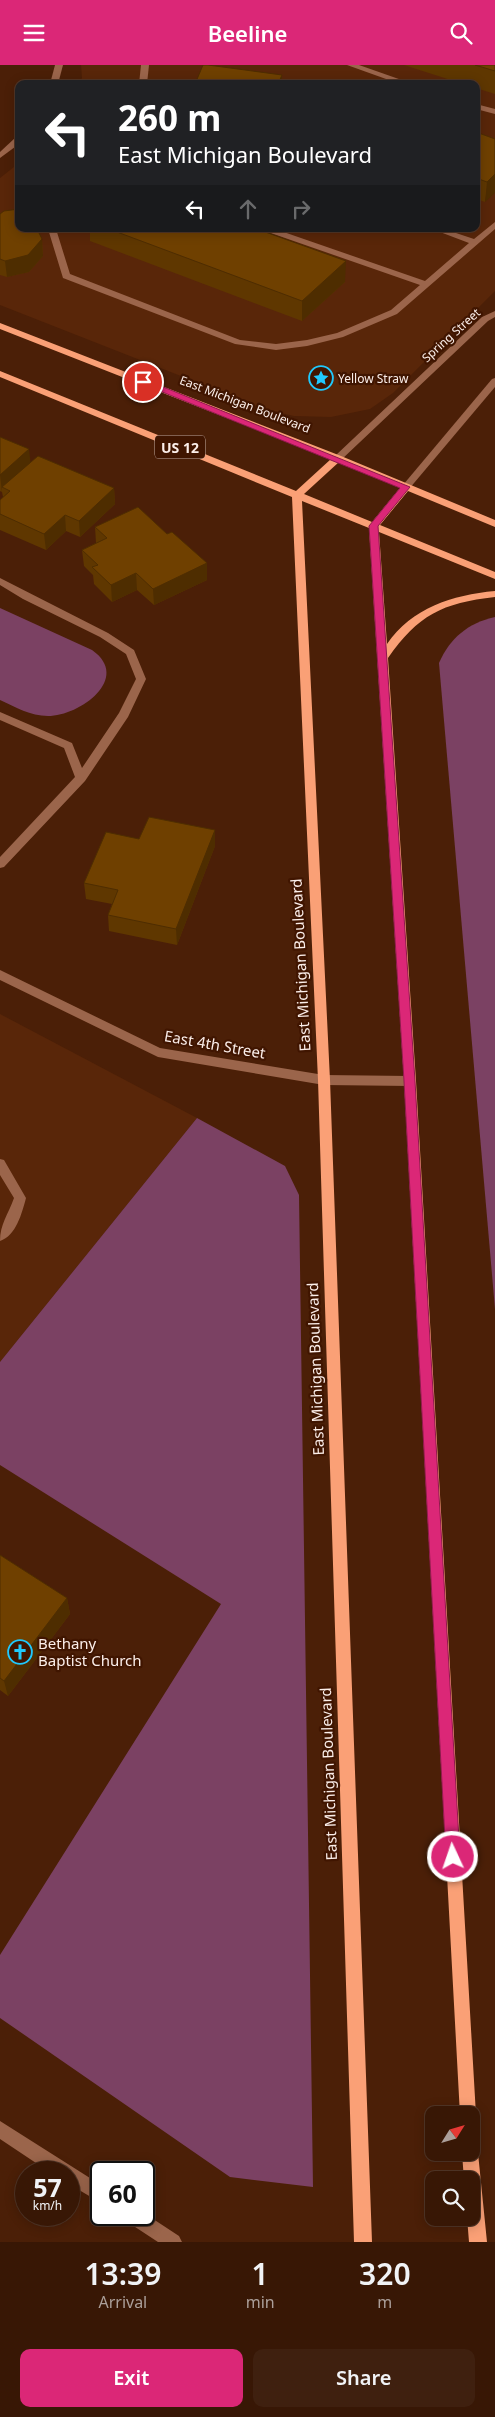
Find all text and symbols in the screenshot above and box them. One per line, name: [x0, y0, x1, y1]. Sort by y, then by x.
text: Beeline: [208, 18, 287, 48]
icon: menu: [20, 19, 48, 47]
icon: search: [447, 19, 475, 47]
text: 260 m: [118, 94, 221, 141]
icon: left: [35, 100, 100, 165]
text: East Michigan Boulevard: [118, 139, 372, 169]
icon: left: [181, 195, 209, 223]
icon: ahead: [234, 195, 262, 223]
icon: right: [287, 195, 315, 223]
street label: Spring Street: [418, 304, 484, 366]
pin: [122, 361, 164, 403]
place icon: Yellow Straw: [308, 365, 334, 391]
icon: arrive: [129, 368, 157, 396]
place label: Yellow Straw: [338, 370, 409, 387]
street label: East Michigan Boulevard: [177, 371, 313, 437]
road number: US 12: [155, 436, 205, 459]
street label: East Michigan Boulevard: [285, 878, 315, 1052]
street label: East 4th Street: [163, 1025, 268, 1063]
street label: East Michigan Boulevard: [302, 1282, 328, 1456]
place label: Bethany Baptist Church: [38, 1633, 142, 1670]
church icon: Bethany Baptist Church: [7, 1639, 33, 1665]
street label: East Michigan Boulevard: [315, 1687, 341, 1861]
position arrow: [426, 1830, 478, 1882]
north arrow: [425, 2106, 480, 2161]
map controls: [425, 2106, 480, 2226]
speed limit sign: 60: [90, 2161, 155, 2226]
text: 57: [33, 2170, 62, 2204]
button: search: [425, 2171, 480, 2226]
text: km/h: [33, 2197, 62, 2214]
text: 13:39: [84, 2253, 161, 2294]
text: 1: [252, 2253, 269, 2294]
text: 320: [359, 2253, 411, 2294]
text: Arrival: [98, 2291, 147, 2313]
text: min: [246, 2291, 275, 2313]
text: m: [377, 2291, 392, 2313]
button: Exit: [20, 2349, 243, 2407]
button: Share: [253, 2349, 475, 2407]

